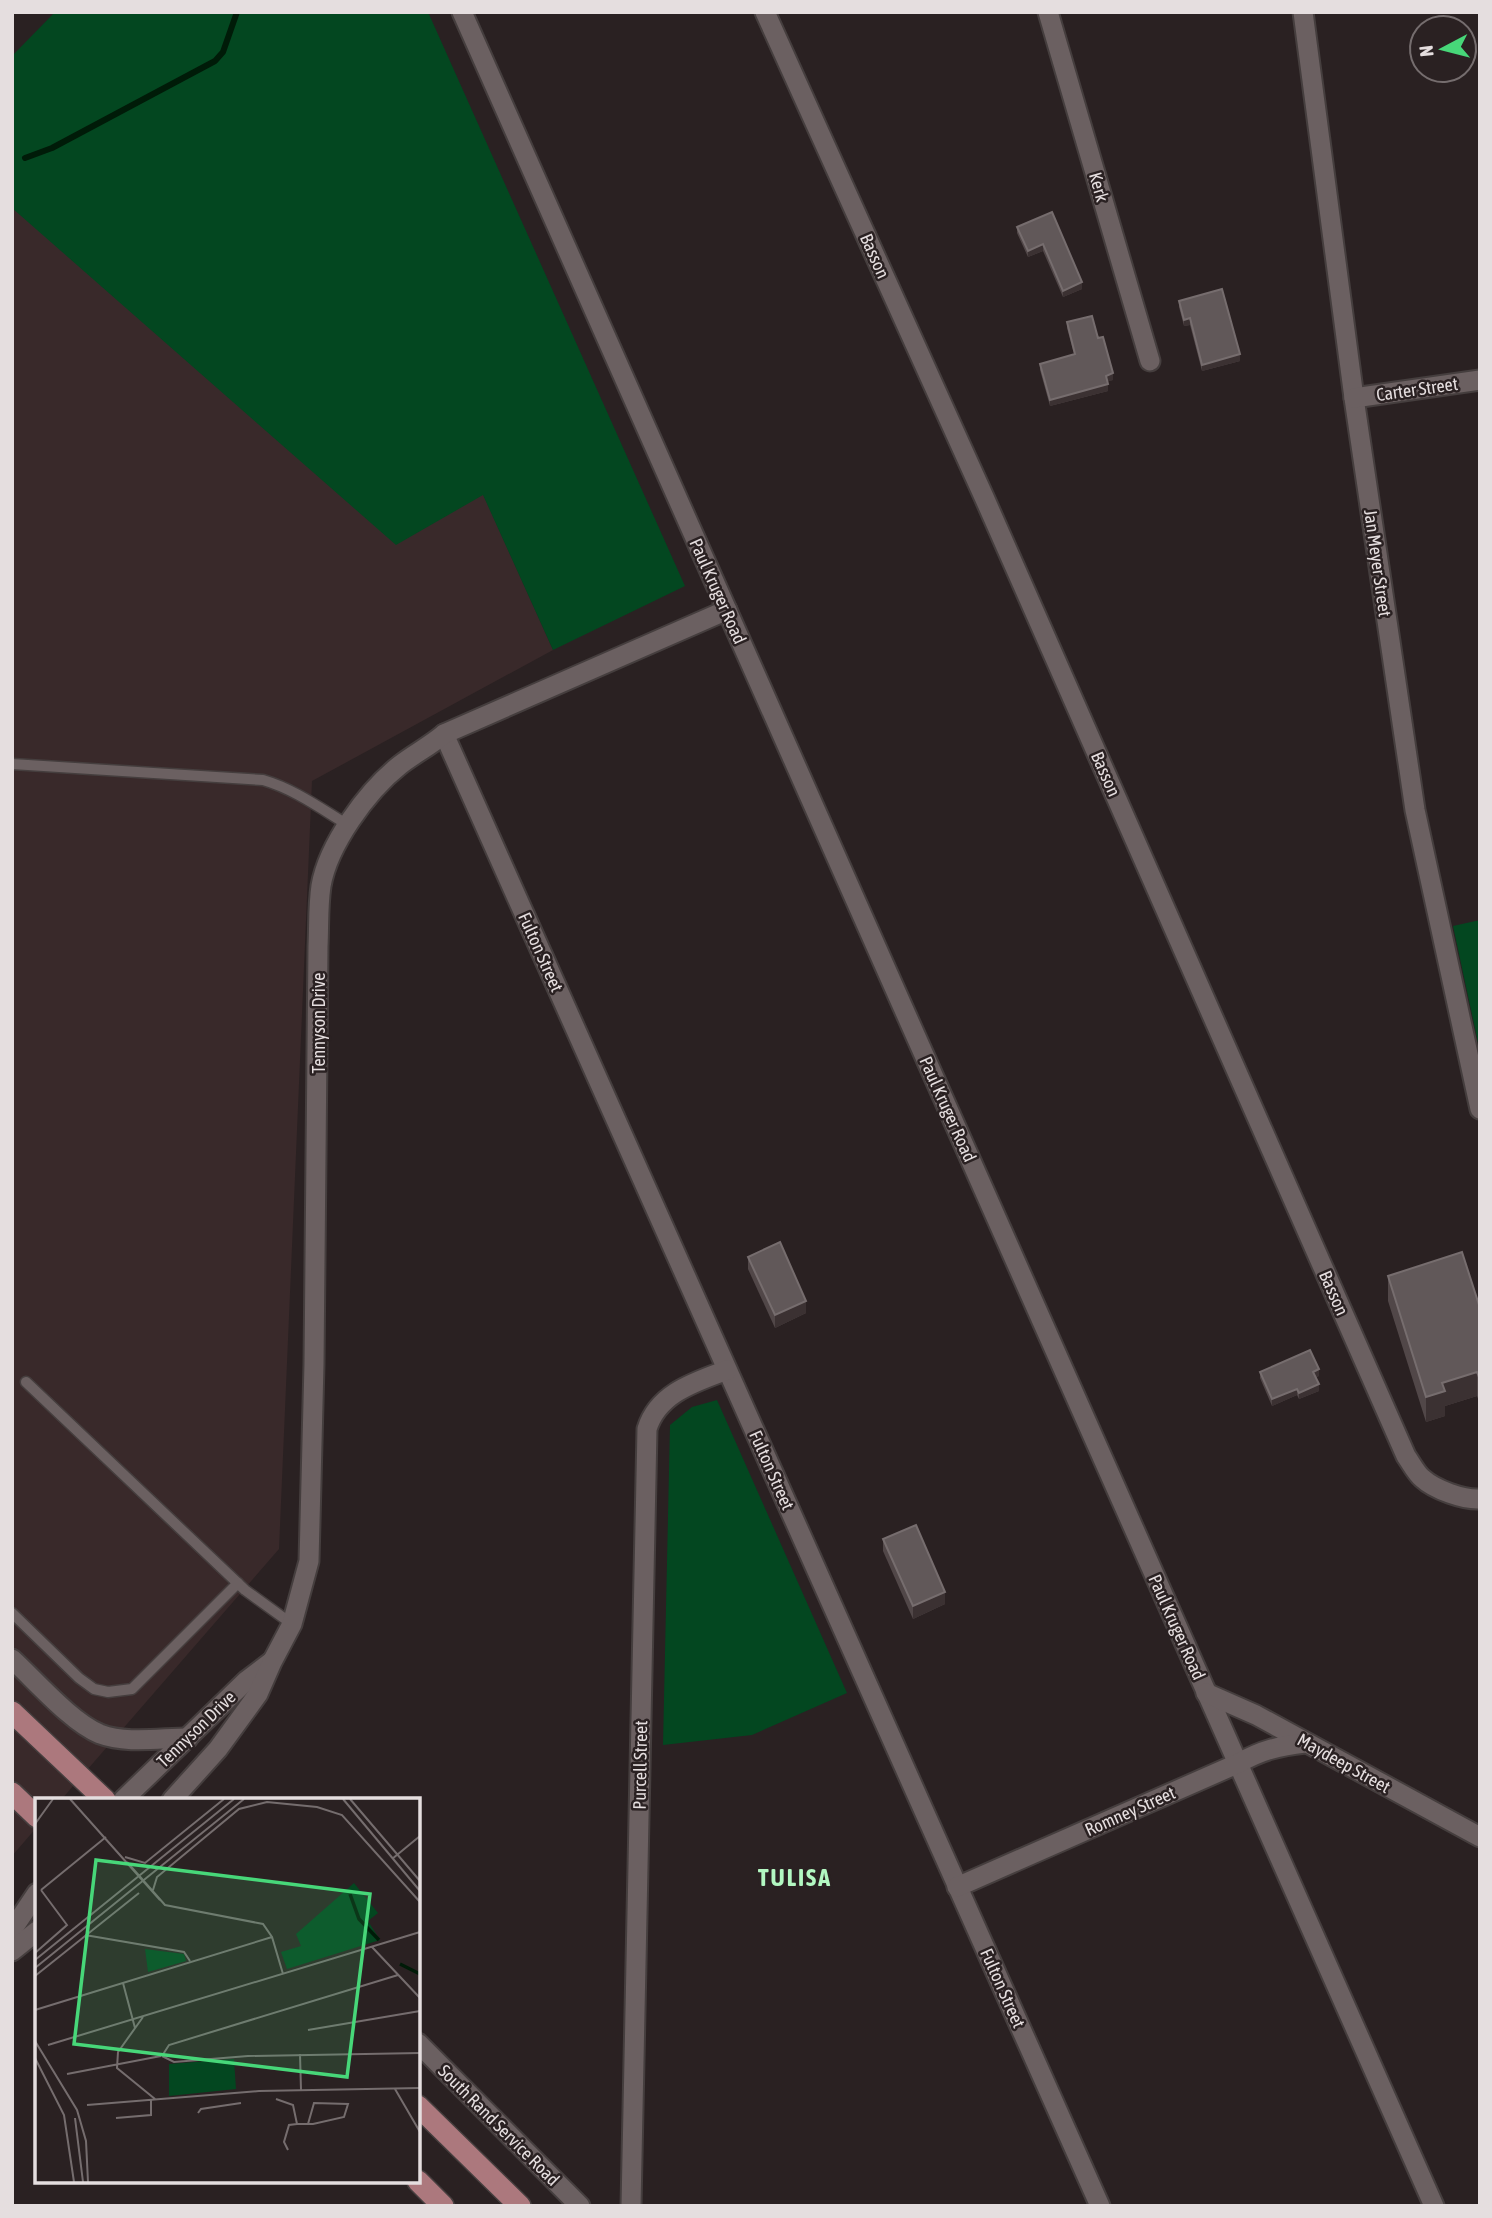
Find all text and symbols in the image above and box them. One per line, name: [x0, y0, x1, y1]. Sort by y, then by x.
north arrow: [1408, 14, 1478, 84]
text: N: [1415, 44, 1438, 58]
street label: Kerk: [1085, 170, 1113, 204]
street label: Basson: [856, 230, 894, 282]
street label: Carter Street: [1375, 373, 1459, 405]
street label: Jan Meyer Street: [1360, 508, 1396, 618]
street label: Paul Kruger Road: [685, 535, 751, 647]
street label: Basson: [1087, 748, 1125, 800]
street label: Fulton Street: [514, 909, 568, 995]
street label: Tennyson Drive: [308, 973, 329, 1073]
street label: Paul Kruger Road: [915, 1053, 981, 1165]
street label: Basson: [1315, 1267, 1353, 1319]
street label: Fulton Street: [745, 1427, 799, 1513]
street label: Paul Kruger Road: [1144, 1571, 1210, 1683]
street label: Tennyson Drive: [152, 1686, 240, 1772]
street label: Purcell Street: [629, 1720, 651, 1810]
street label: Maydeep Street: [1294, 1729, 1394, 1797]
street label: Romney Street: [1082, 1782, 1178, 1840]
inset map: [35, 1798, 420, 2183]
district label: TULISA: [758, 1864, 832, 1891]
street label: Fulton Street: [976, 1945, 1030, 2031]
street label: South Rand Service Road: [434, 2060, 564, 2190]

